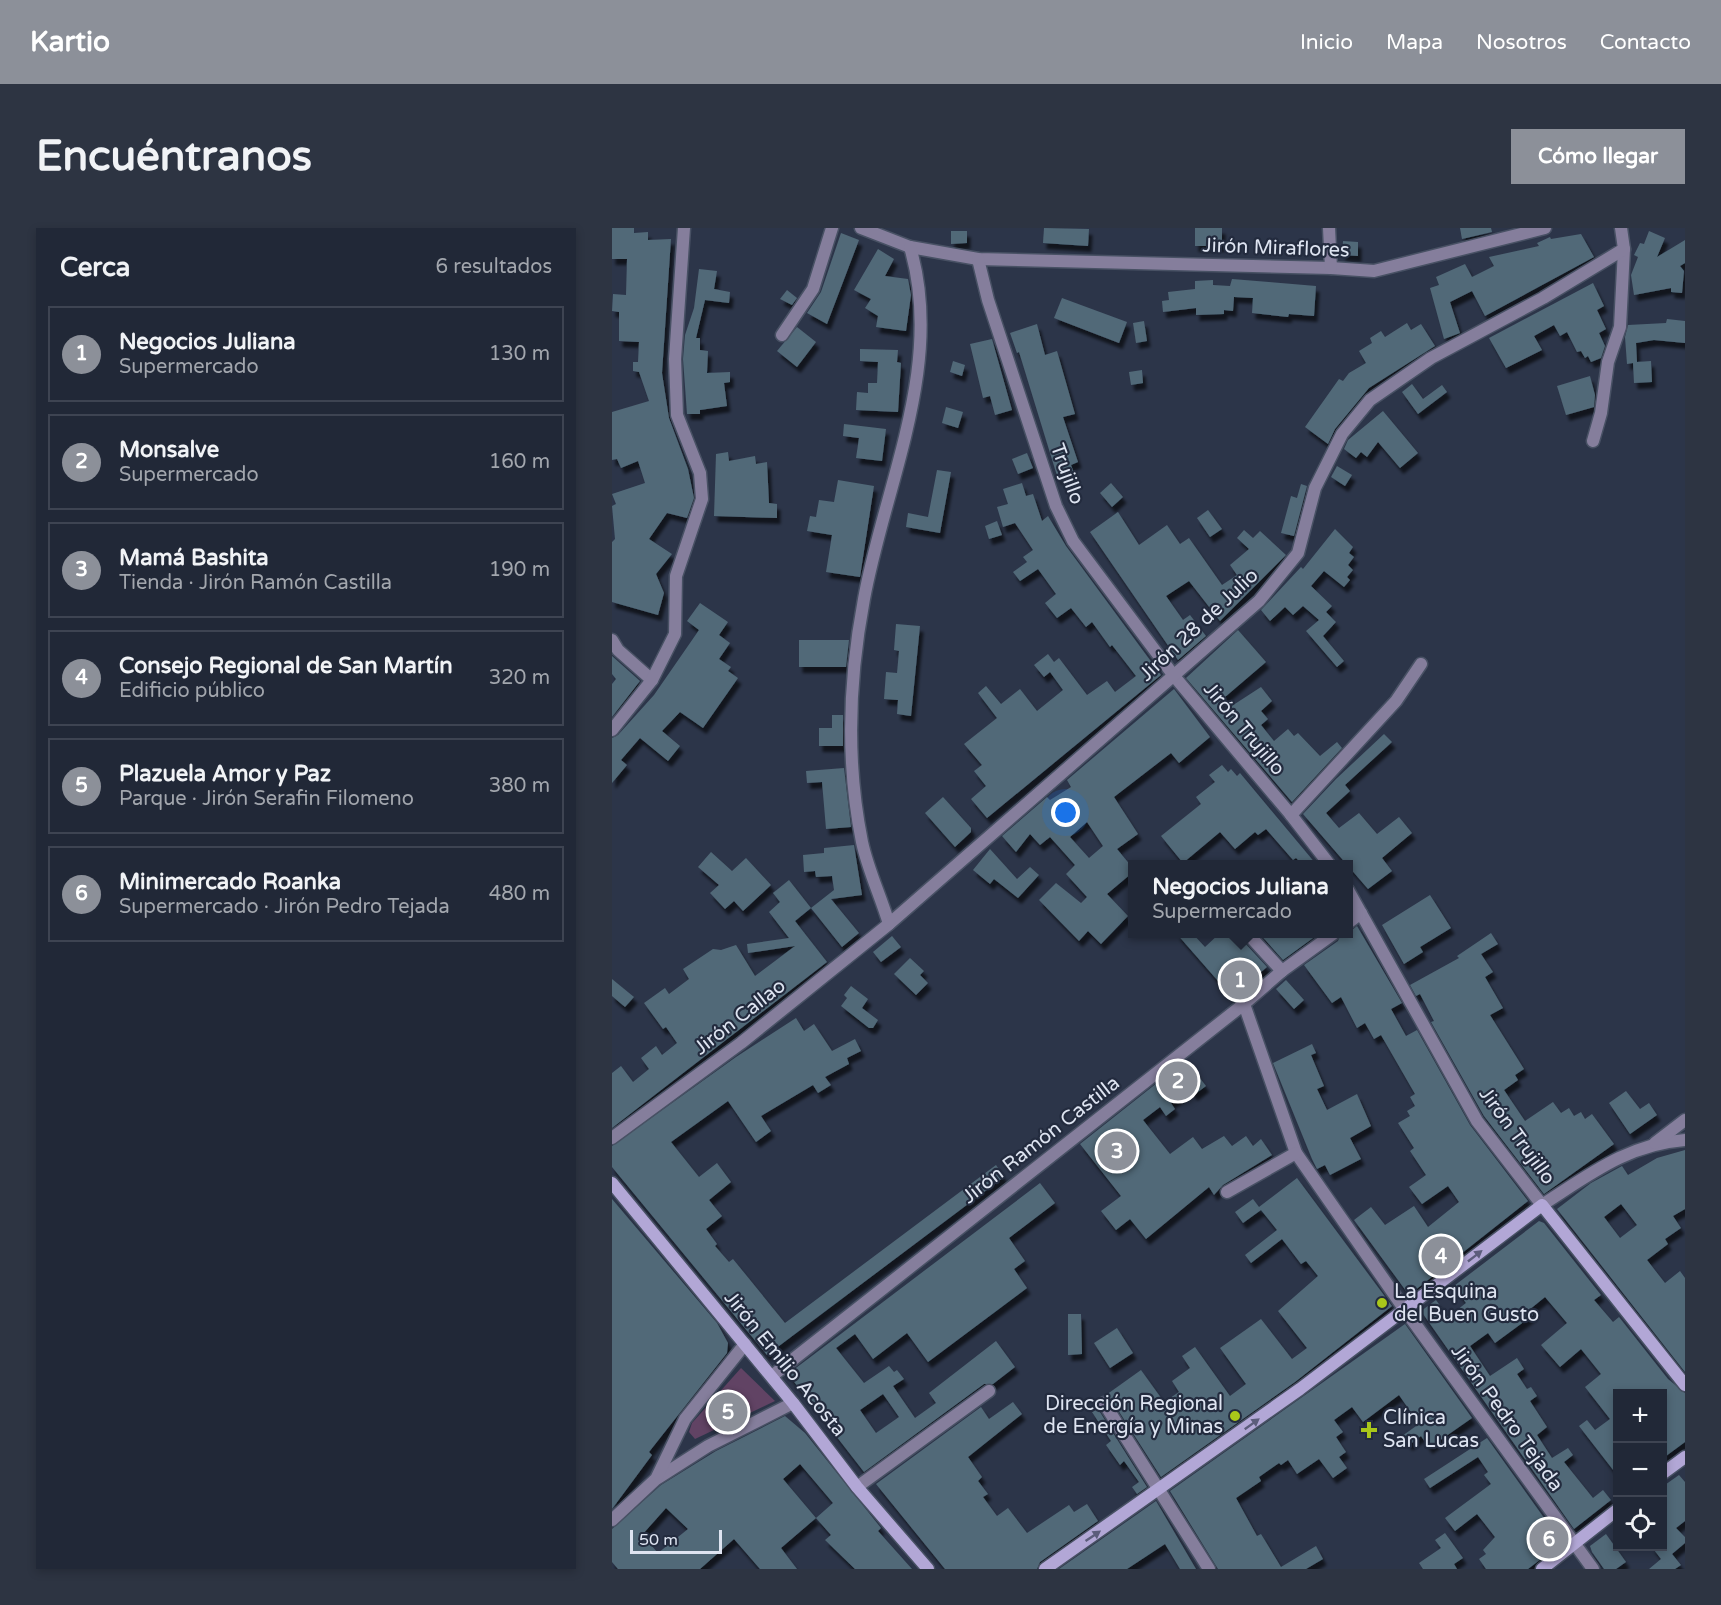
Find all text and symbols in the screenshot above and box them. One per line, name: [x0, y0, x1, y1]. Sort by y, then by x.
text: Kartio: [30, 25, 110, 59]
text: Inicio: [1300, 30, 1353, 55]
text: Mapa: [1386, 30, 1443, 55]
text: Nosotros: [1476, 30, 1567, 55]
text: Contacto: [1600, 30, 1691, 55]
button: Cómo llegar: [1511, 129, 1685, 184]
text: Encuéntranos: [36, 131, 312, 182]
street label: Jirón Miraflores: [1202, 233, 1350, 263]
text: Cerca: [60, 252, 130, 283]
text: 6 resultados: [436, 255, 552, 279]
text: Negocios Juliana: [119, 329, 296, 355]
text: 1: [75, 342, 88, 366]
text: 130 m: [489, 342, 550, 366]
text: Supermercado: [119, 355, 259, 379]
text: Monsalve: [119, 437, 219, 463]
street label: Trujillo: [1045, 440, 1089, 508]
text: 2: [75, 450, 88, 474]
text: 160 m: [489, 450, 550, 474]
text: Supermercado: [119, 463, 259, 487]
text: Mamá Bashita: [119, 545, 269, 571]
text: 3: [75, 558, 88, 582]
text: 190 m: [489, 558, 550, 582]
street label: Jirón 28 de Julio: [1134, 564, 1264, 686]
text: Tienda · Jirón Ramón Castilla: [119, 571, 392, 595]
text: Consejo Regional de San Martín: [119, 653, 453, 679]
text: 4: [75, 666, 88, 690]
text: 320 m: [489, 666, 550, 690]
street label: Jirón Trujillo: [1198, 678, 1290, 780]
text: Edificio público: [119, 679, 265, 703]
text: Plazuela Amor y Paz: [119, 761, 331, 787]
text: 5: [75, 774, 88, 798]
text: 380 m: [489, 774, 550, 798]
text: Parque · Jirón Serafin Filomeno: [119, 787, 414, 811]
your location: [1051, 798, 1080, 827]
popup: [1128, 860, 1353, 938]
text: Minimercado Roanka: [119, 869, 341, 895]
text: Negocios Juliana: [1152, 874, 1329, 900]
text: 6: [75, 882, 88, 906]
text: 480 m: [489, 882, 550, 906]
text: Supermercado · Jirón Pedro Tejada: [119, 895, 450, 919]
text: Supermercado: [1152, 900, 1292, 924]
pin: 1: [1220, 958, 1260, 1002]
street label: Jirón Callao: [689, 974, 791, 1060]
pin: 2: [1158, 1058, 1198, 1104]
street label: Jirón Ramón Castilla: [958, 1071, 1124, 1209]
street label: Jirón Trujillo: [1474, 1083, 1560, 1189]
pin: 3: [1098, 1128, 1136, 1174]
pin: 4: [1422, 1234, 1460, 1278]
one-way arrow: [1467, 1250, 1483, 1262]
place label: La Esquina del Buen Gusto: [1394, 1280, 1539, 1327]
street label: Jirón Emilio Acosta: [719, 1286, 851, 1442]
marker: La Esquina del Buen Gusto: [1375, 1296, 1389, 1310]
street label: Jirón Pedro Tejada: [1446, 1340, 1568, 1496]
map controls: [1613, 1389, 1667, 1551]
button: +: [1613, 1389, 1667, 1443]
pin: 5: [708, 1390, 748, 1434]
place label: Dirección Regional de Energía y Minas: [1043, 1392, 1223, 1439]
place label: Clínica San Lucas: [1383, 1406, 1479, 1453]
marker: Dirección Regional de Energía y Minas: [1228, 1409, 1242, 1423]
one-way arrow: [1244, 1418, 1260, 1430]
marker: Clínica San Lucas: [1360, 1421, 1378, 1439]
button: −: [1613, 1443, 1667, 1497]
button: locate: [1613, 1497, 1667, 1551]
pin: 6: [1530, 1516, 1568, 1562]
scale bar: [630, 1527, 722, 1554]
text: 50 m: [639, 1530, 678, 1550]
one-way arrow: [1084, 1530, 1100, 1542]

